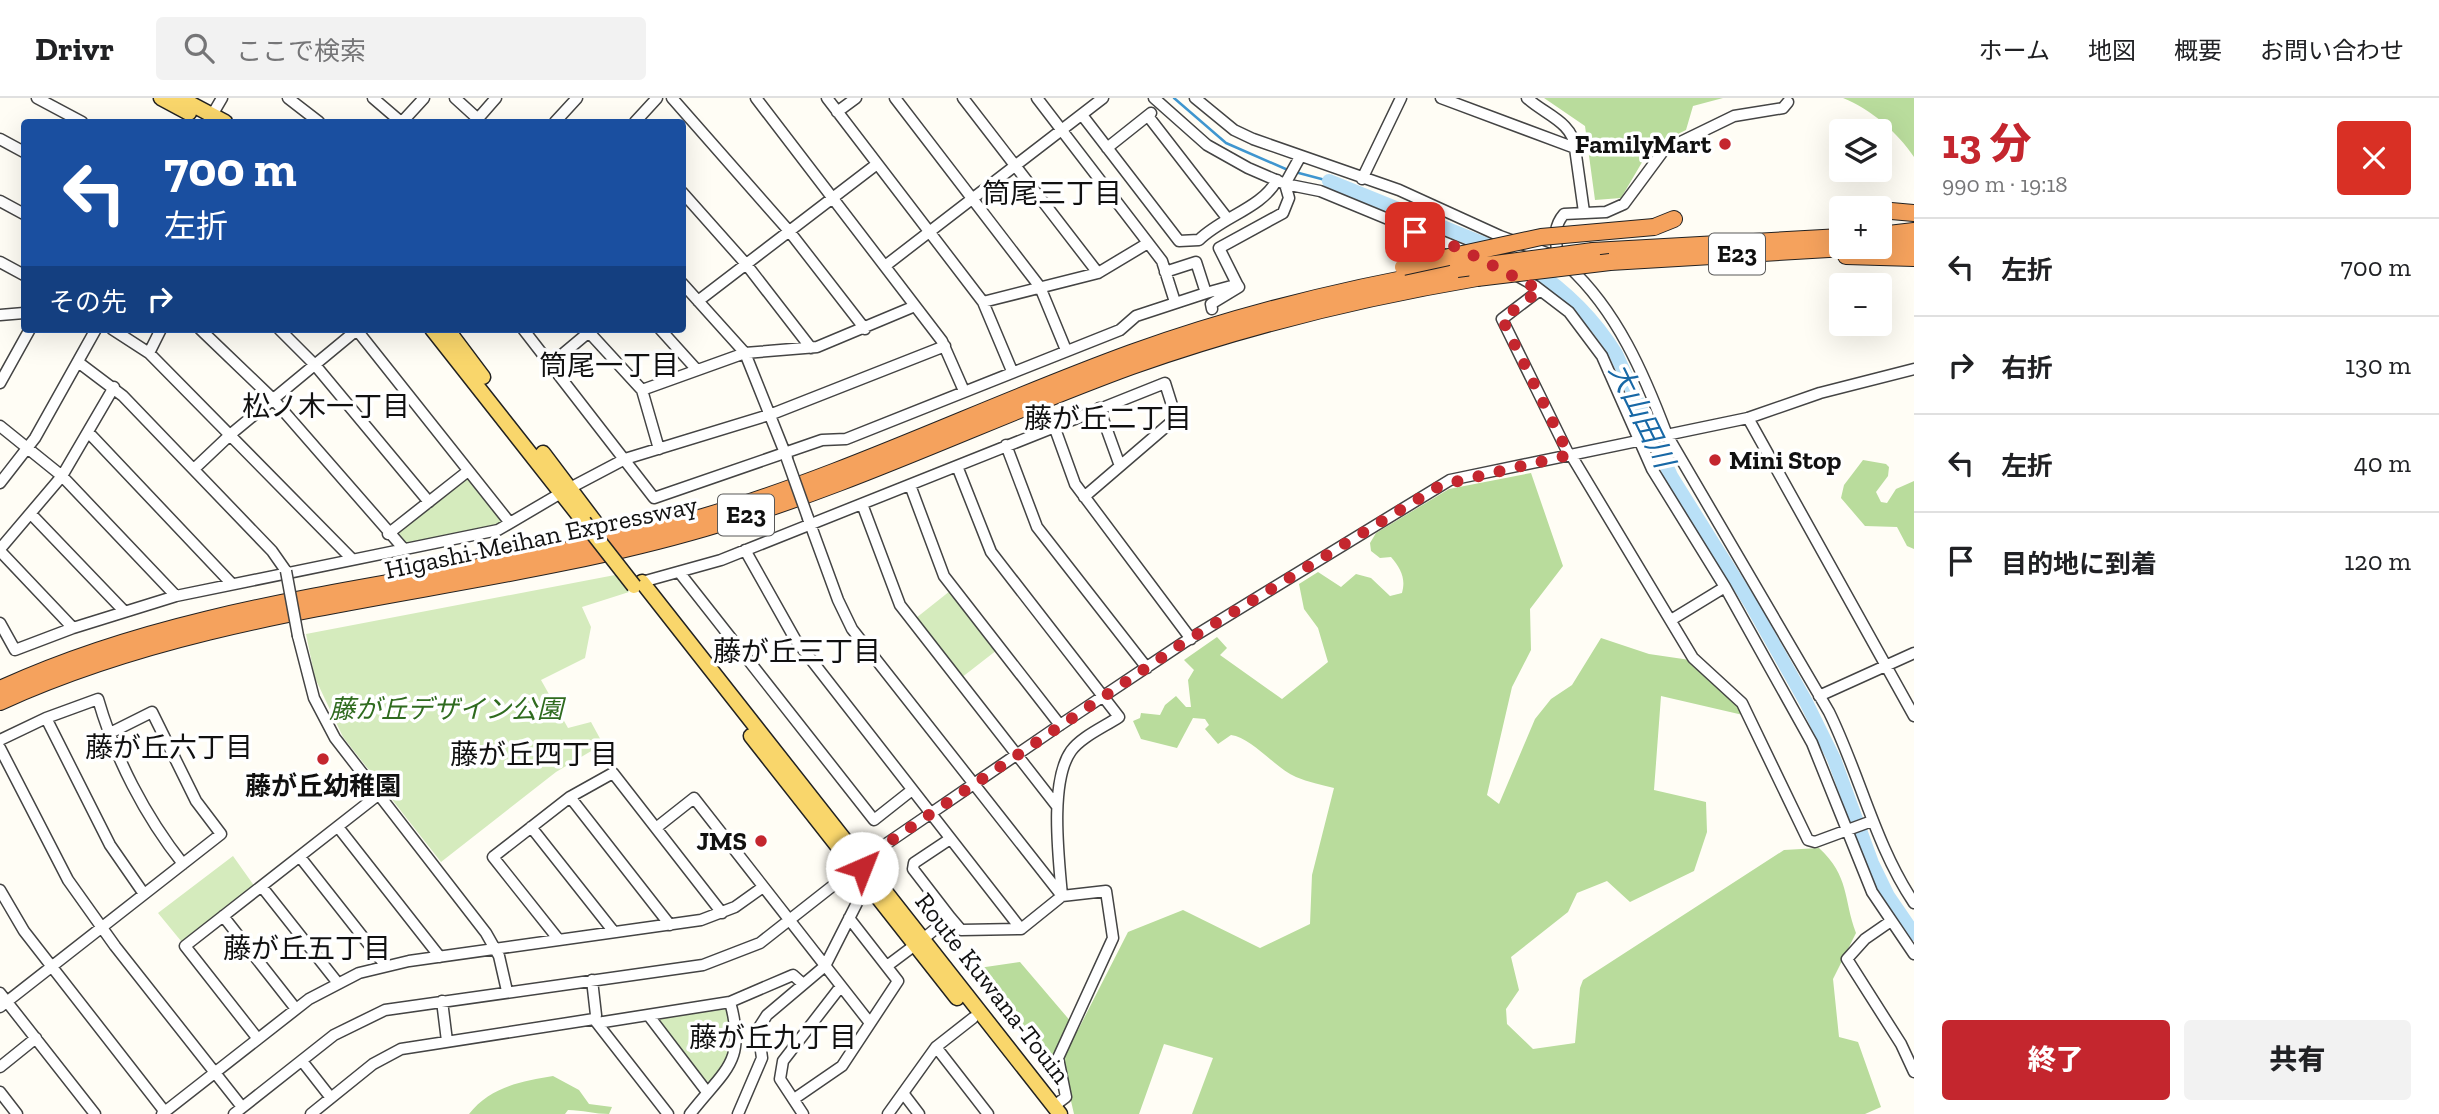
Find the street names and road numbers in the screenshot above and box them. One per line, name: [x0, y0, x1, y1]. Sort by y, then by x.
road number: E23: [1709, 234, 1765, 274]
street label: Higashi-Meihan Expressway: [382, 488, 701, 586]
road number: E23: [718, 494, 774, 536]
street label: Route Kuwana-Touin: [909, 886, 1078, 1090]

